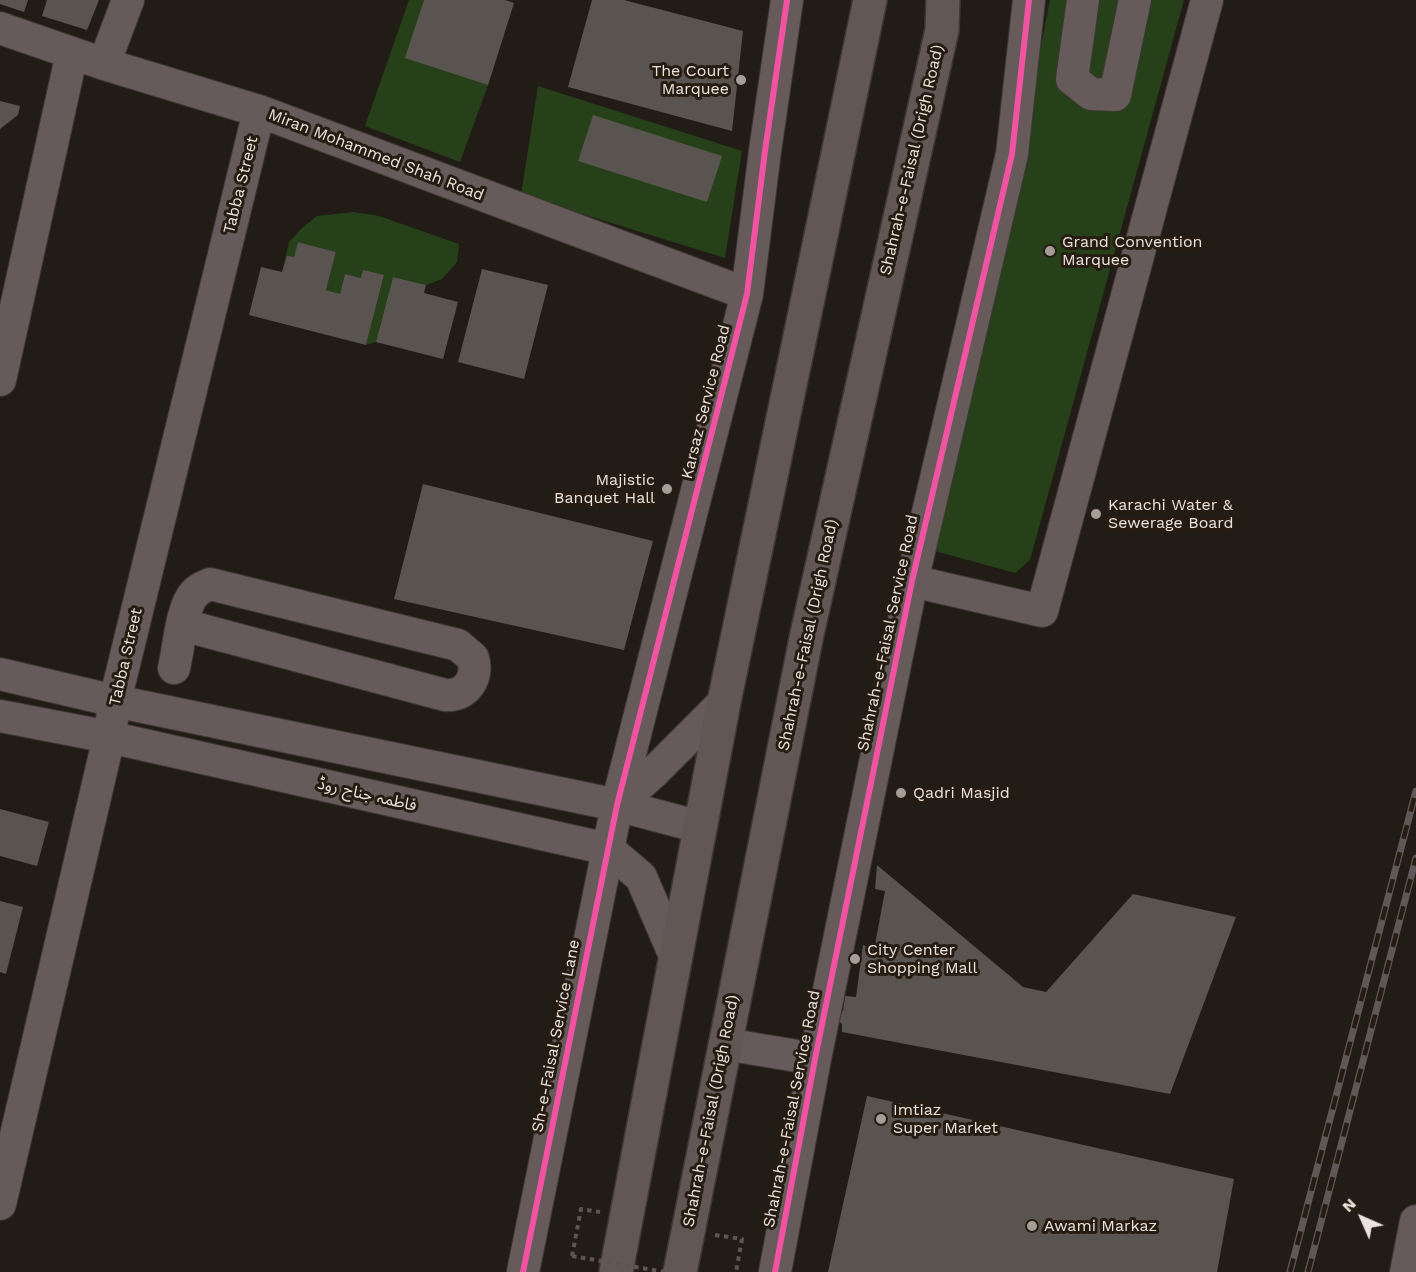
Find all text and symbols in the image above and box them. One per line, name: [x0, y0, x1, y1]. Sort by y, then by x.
street label: Shahrah-e-Faisal (Drigh Road): [876, 43, 948, 277]
place label: The Court Marquee: [652, 61, 729, 99]
marker: The Court Marquee: [734, 73, 748, 87]
street label: Miran Mohammed Shah Road: [265, 105, 487, 205]
street label: Tabba Street: [220, 134, 262, 236]
place label: Grand Convention Marquee: [1062, 232, 1202, 270]
marker: Grand Convention Marquee: [1043, 244, 1057, 258]
street label: Karsaz Service Road: [678, 323, 734, 481]
place label: Majistic Banquet Hall: [554, 470, 655, 508]
marker: Majistic Banquet Hall: [660, 482, 674, 496]
place label: Karachi Water & Sewerage Board: [1108, 495, 1234, 533]
marker: Karachi Water & Sewerage Board: [1089, 507, 1103, 521]
street label: Shahrah-e-Faisal Service Road: [854, 513, 922, 753]
street label: Shahrah-e-Faisal (Drigh Road): [774, 517, 842, 753]
street label: Tabba Street: [105, 606, 147, 708]
street label: فاطمہ جناح روڈ: [316, 774, 418, 816]
place label: Qadri Masjid: [913, 783, 1010, 803]
marker: Qadri Masjid: [894, 786, 908, 800]
street label: Sh-e-Faisal Service Lane: [528, 938, 584, 1134]
place label: City Center Shopping Mall: [867, 940, 977, 978]
marker: City Center Shopping Mall: [848, 952, 862, 966]
street label: Shahrah-e-Faisal Service Road: [760, 989, 824, 1229]
street label: Shahrah-e-Faisal (Drigh Road): [679, 993, 743, 1229]
place label: Imtiaz Super Market: [893, 1100, 998, 1138]
marker: Imtiaz Super Market: [874, 1112, 888, 1126]
north arrow: [1332, 1188, 1392, 1248]
text: N: [1338, 1194, 1360, 1216]
place label: Awami Markaz: [1044, 1216, 1157, 1236]
marker: Awami Markaz: [1025, 1219, 1039, 1233]

